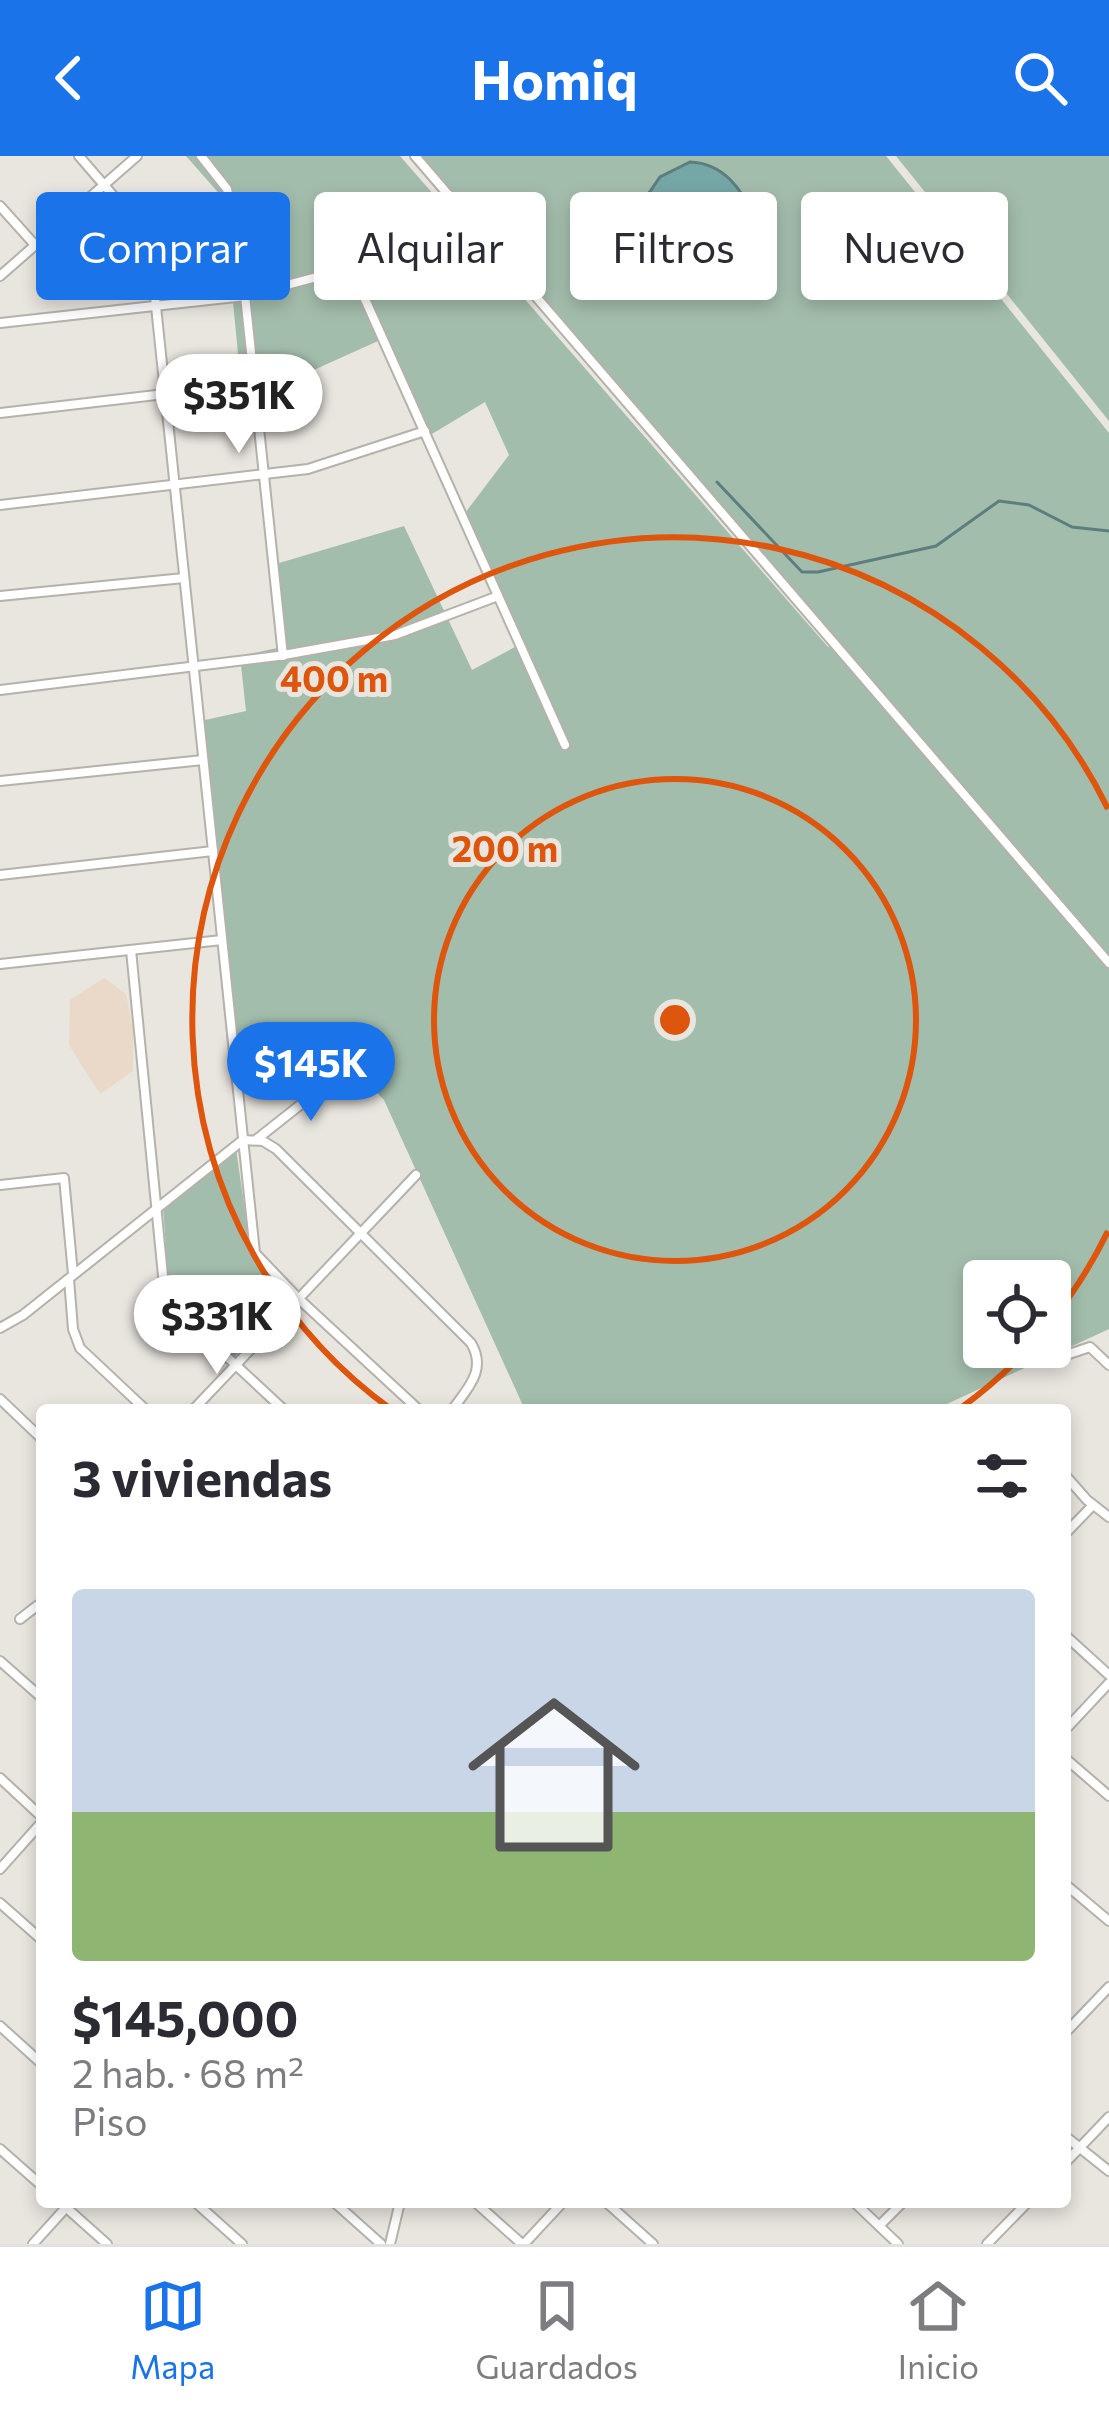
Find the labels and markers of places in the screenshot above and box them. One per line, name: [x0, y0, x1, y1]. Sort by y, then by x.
pin: $351K: [155, 354, 323, 456]
centre of rings: [654, 999, 696, 1041]
pin: $145K: [227, 1022, 395, 1124]
pin: $331K: [133, 1275, 301, 1377]

